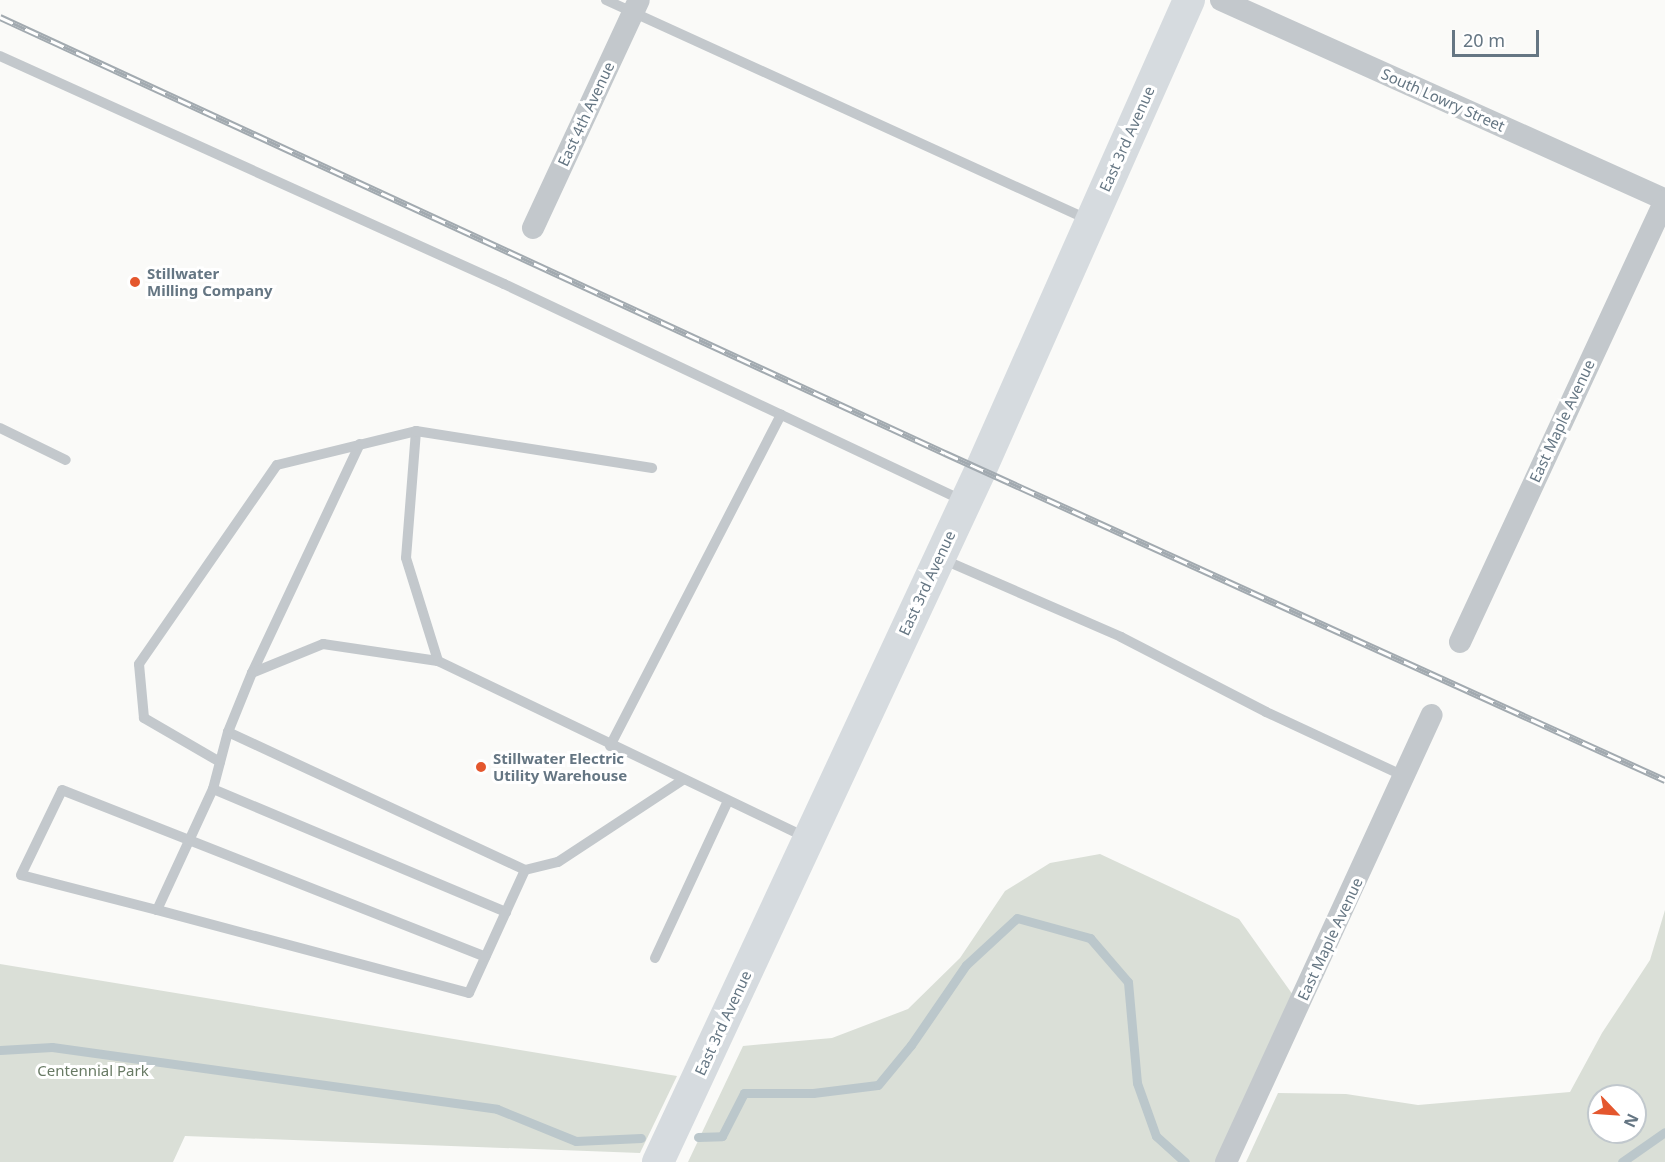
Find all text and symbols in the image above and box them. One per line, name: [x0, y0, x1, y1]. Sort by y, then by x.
scale bar: [1455, 18, 1542, 56]
text: 20 m: [1463, 28, 1505, 52]
street label: East 4th Avenue: [554, 59, 618, 169]
street label: South Lowry Street: [1378, 65, 1508, 135]
street label: East 3rd Avenue: [1096, 83, 1158, 195]
place label: Stillwater Milling Company: [147, 264, 273, 299]
marker: Stillwater Milling Company: [128, 275, 142, 289]
street label: East Maple Avenue: [1526, 357, 1598, 485]
street label: East 3rd Avenue: [895, 528, 959, 638]
place label: Stillwater Electric Utility Warehouse: [493, 749, 627, 784]
marker: Stillwater Electric Utility Warehouse: [474, 760, 488, 774]
street label: East Maple Avenue: [1294, 875, 1366, 1003]
street label: East 3rd Avenue: [691, 968, 755, 1078]
park label: Centennial Park: [37, 1062, 149, 1080]
north arrow: [1587, 1084, 1647, 1144]
text: N: [1619, 1110, 1644, 1131]

